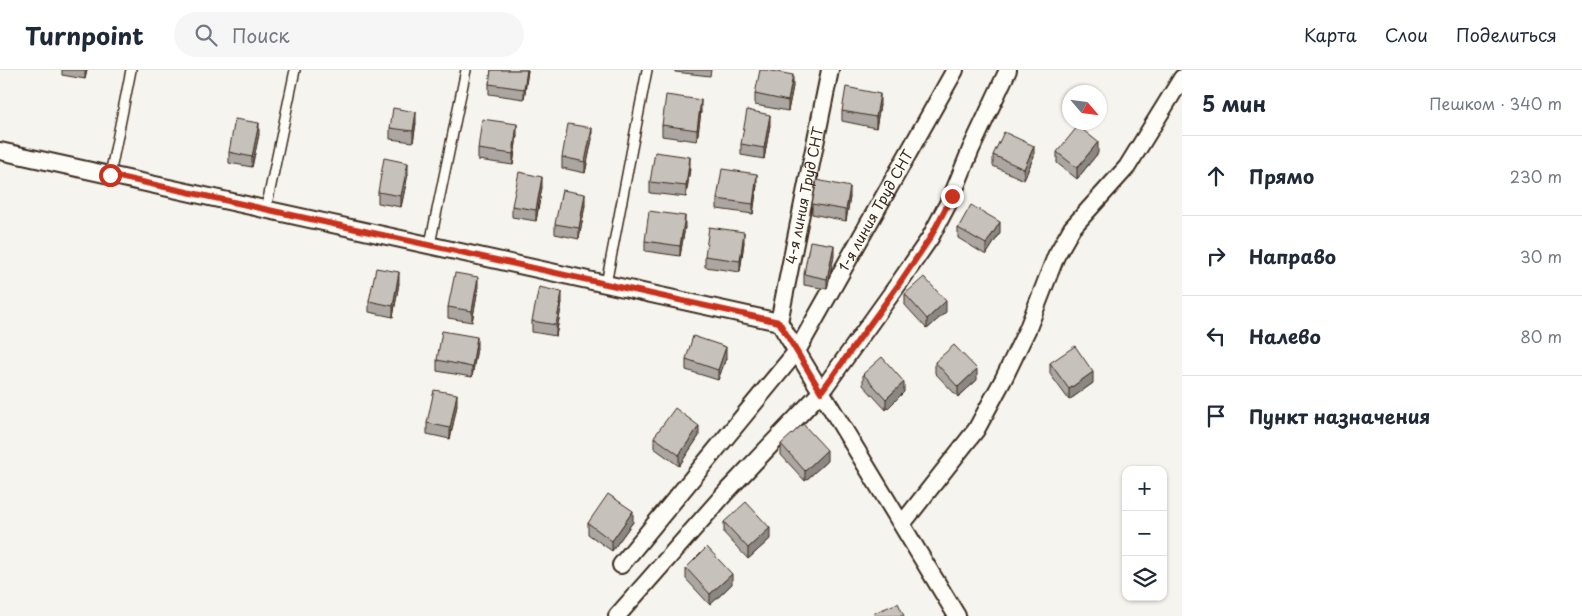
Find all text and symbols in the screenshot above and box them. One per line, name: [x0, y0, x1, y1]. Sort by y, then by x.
search box: [174, 12, 524, 57]
text: Turnpoint: [25, 17, 144, 53]
icon: search: [192, 21, 220, 49]
text: Поиск: [232, 21, 290, 49]
text: Карта: [1304, 21, 1357, 48]
text: Слои: [1385, 21, 1428, 48]
text: Поделиться: [1456, 21, 1557, 48]
north arrow: [1062, 85, 1107, 130]
text: 5 мин: [1202, 87, 1266, 119]
text: Пешком · 340 m: [1429, 91, 1562, 115]
street label: 4-я линия Труд СНТ: [780, 125, 828, 266]
street label: 1-я линия Труд СНТ: [833, 145, 918, 275]
icon: ahead: [1202, 162, 1230, 190]
text: Прямо: [1249, 162, 1314, 190]
route start: [99, 164, 122, 187]
text: 230 m: [1510, 164, 1562, 188]
route end: [941, 185, 964, 208]
icon: right: [1202, 242, 1230, 270]
text: Направо: [1249, 242, 1336, 270]
text: 30 m: [1520, 244, 1562, 268]
icon: left: [1202, 322, 1230, 350]
text: Налево: [1249, 322, 1321, 350]
text: 80 m: [1520, 324, 1562, 348]
icon: arrive: [1202, 402, 1230, 430]
text: Пункт назначения: [1249, 402, 1430, 430]
map controls: [1122, 466, 1167, 601]
button: +: [1122, 466, 1167, 511]
button: −: [1122, 511, 1167, 556]
button: layers: [1122, 556, 1167, 601]

